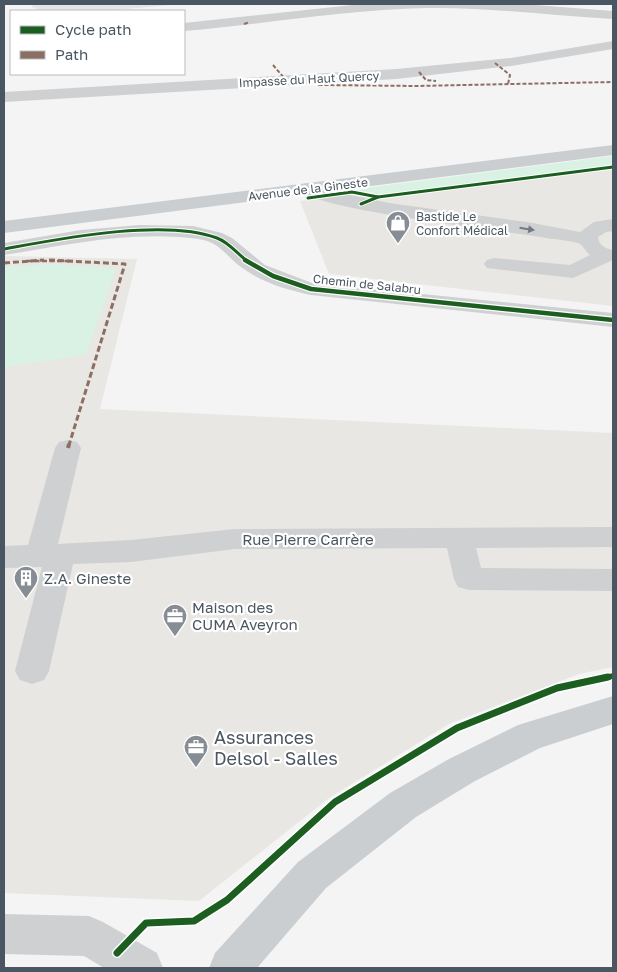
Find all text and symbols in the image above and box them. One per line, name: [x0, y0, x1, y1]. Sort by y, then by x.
legend: [10, 10, 185, 75]
text: Cycle path: [55, 20, 131, 38]
text: Path: [55, 45, 88, 63]
street label: Impasse du Haut Quercy: [238, 68, 380, 90]
street label: Avenue de la Gineste: [247, 174, 369, 204]
place label: Bastide Le Confort Médical: [416, 209, 508, 238]
shop icon: Bastide Le Confort Médical: [385, 210, 411, 244]
one-way arrow: [519, 225, 535, 233]
street label: Chemin de Salabru: [312, 271, 422, 297]
street label: Rue Pierre Carrère: [242, 530, 374, 548]
building icon: Z.A. Gineste: [13, 565, 39, 599]
place label: Z.A. Gineste: [44, 569, 132, 587]
place label: Maison des CUMA Aveyron: [192, 598, 298, 633]
office icon: Maison des CUMA Aveyron: [162, 603, 188, 637]
place label: Assurances Delsol - Salles: [214, 726, 338, 769]
office icon: Assurances Delsol - Salles: [183, 734, 209, 768]

